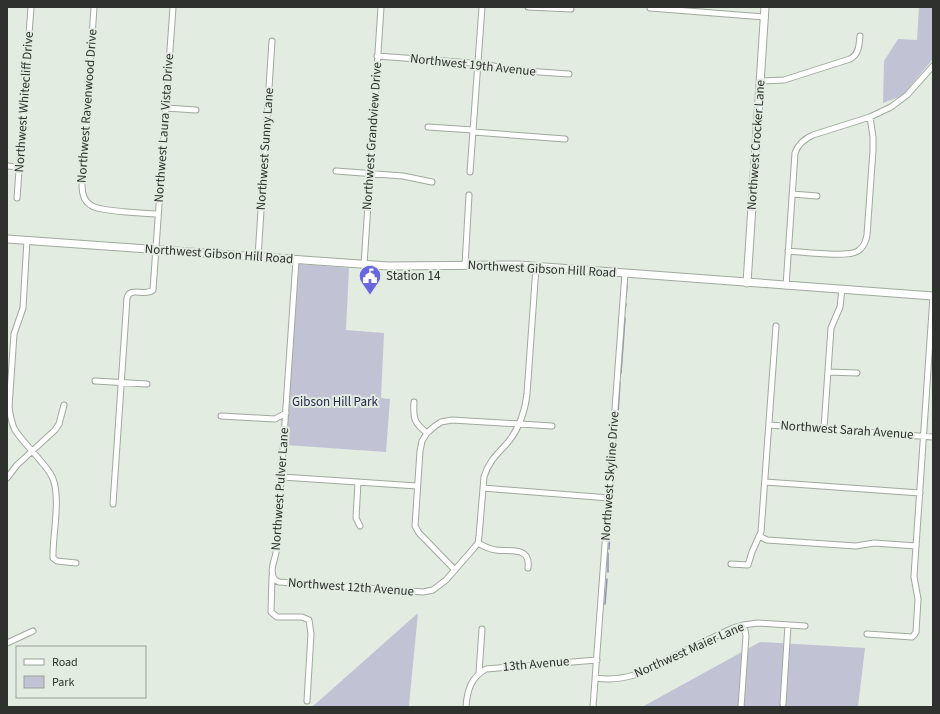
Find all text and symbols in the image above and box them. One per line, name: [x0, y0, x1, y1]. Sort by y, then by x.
street label: Northwest Ravenwood Drive: [73, 28, 101, 184]
street label: Northwest Whitecliff Drive: [10, 31, 38, 173]
street label: Northwest 19th Avenue: [409, 49, 537, 81]
street label: Northwest Laura Vista Drive: [150, 53, 178, 203]
street label: Northwest Grandview Drive: [358, 61, 386, 211]
street label: Northwest Crocker Lane: [742, 79, 770, 211]
street label: Northwest Sunny Lane: [252, 87, 278, 211]
street label: Northwest Gibson Hill Road: [144, 240, 294, 268]
street label: Northwest Gibson Hill Road: [467, 256, 617, 282]
public building icon: Station 14: [357, 263, 383, 296]
place label: Station 14: [386, 267, 441, 285]
park label: Gibson Hill Park: [292, 393, 378, 411]
street label: Northwest Skyline Drive: [596, 411, 624, 541]
street label: Northwest Sarah Avenue: [780, 416, 914, 444]
street label: Northwest Pulver Lane: [267, 427, 293, 551]
street label: Northwest 12th Avenue: [287, 574, 415, 600]
street label: Northwest Maier Lane: [631, 618, 747, 682]
legend: [16, 646, 146, 698]
street label: 13th Avenue: [502, 652, 570, 676]
text: Road: [52, 654, 78, 671]
text: Park: [52, 674, 74, 691]

